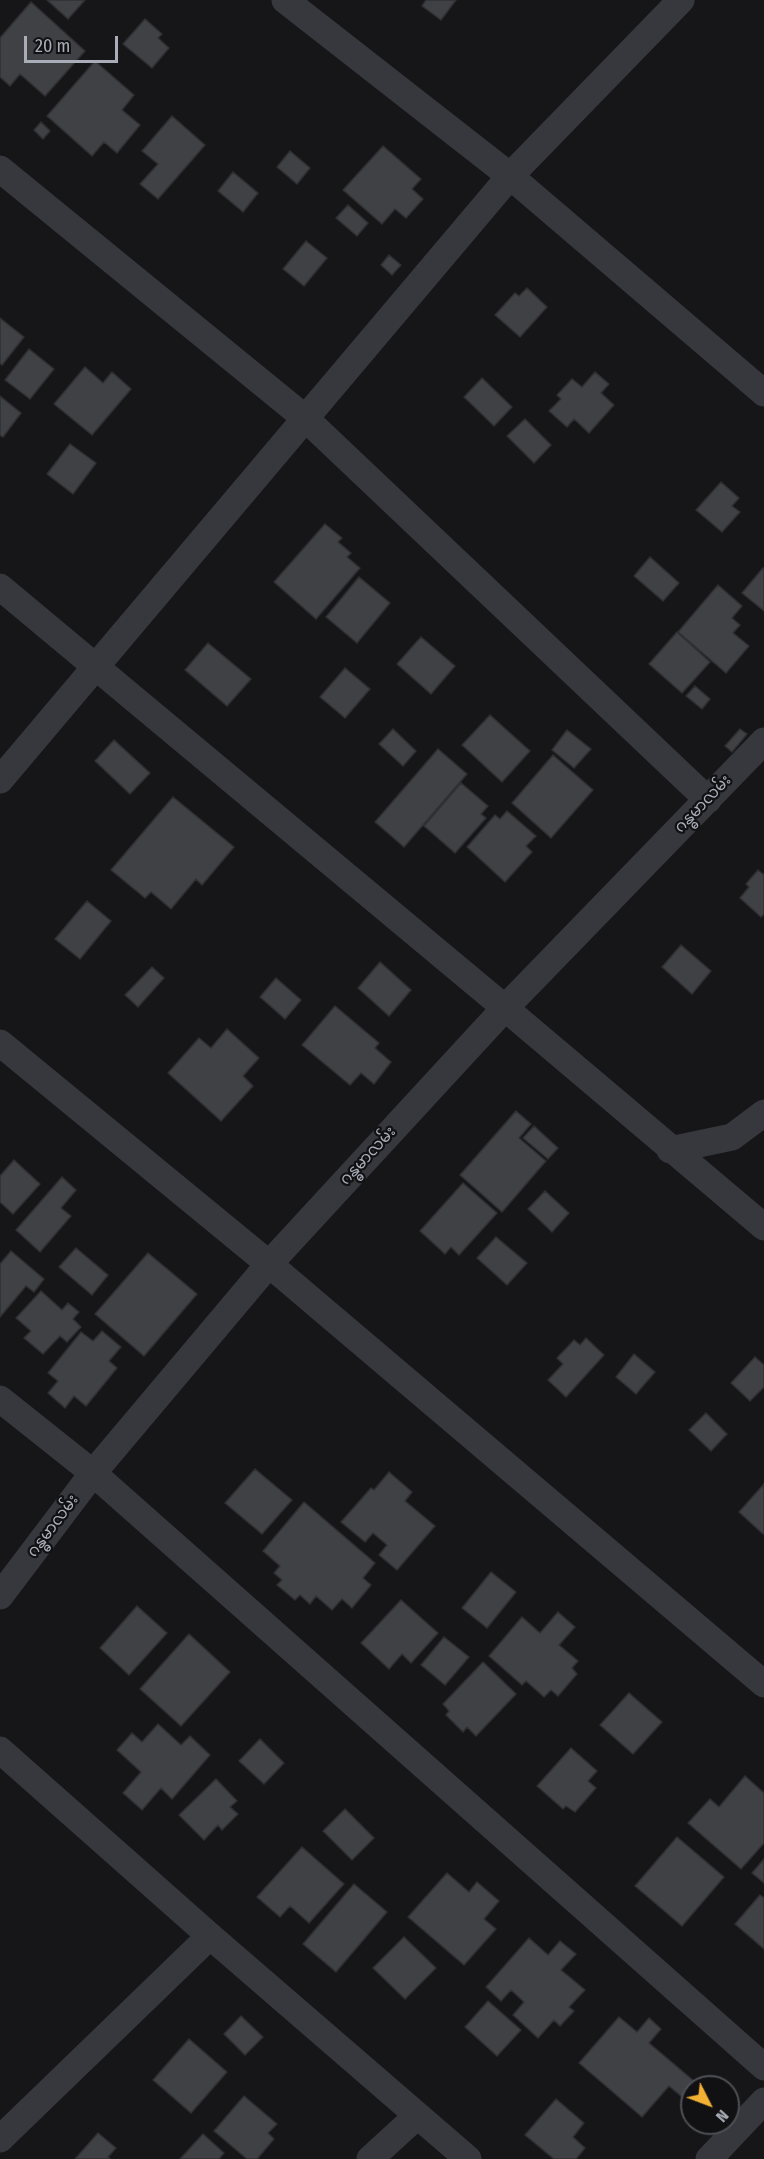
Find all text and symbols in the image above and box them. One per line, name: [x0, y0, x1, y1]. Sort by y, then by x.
scale bar: [27, 24, 122, 62]
text: 20 m: [35, 35, 70, 57]
street label: ဂန္ဓမာလမ်း: [671, 771, 735, 837]
street label: ဂန္ဓမာလမ်း: [336, 1123, 400, 1189]
street label: ဂန္ဓမာလမ်း: [23, 1491, 83, 1561]
north arrow: [680, 2075, 740, 2135]
text: N: [712, 2106, 733, 2126]

